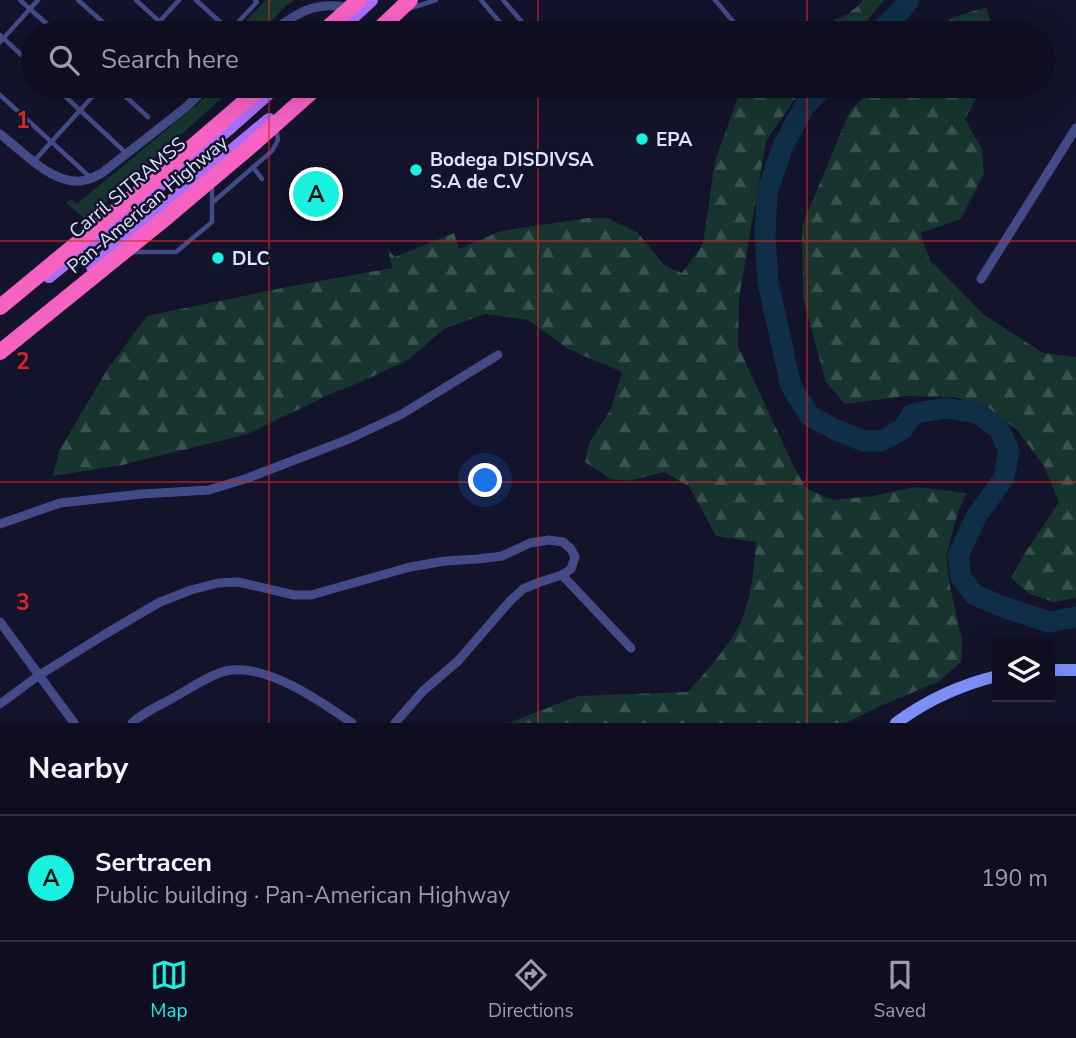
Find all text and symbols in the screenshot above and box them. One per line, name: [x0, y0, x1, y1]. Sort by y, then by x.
search box: [21, 21, 1055, 98]
icon: search: [45, 41, 83, 79]
text: Search here: [101, 42, 239, 77]
text: 1: [16, 105, 30, 136]
place label: EPA: [656, 127, 693, 153]
street label: Pan-American Highway: [62, 130, 234, 280]
street label: Carril SITRAMSS: [64, 131, 192, 244]
marker: EPA: [634, 131, 650, 147]
place label: Bodega DISDIVSA S.A de C.V: [430, 147, 595, 195]
marker: Bodega DISDIVSA S.A de C.V: [408, 162, 424, 178]
pin: A: [293, 168, 339, 220]
place label: DLC: [232, 246, 269, 272]
marker: DLC: [210, 250, 226, 266]
text: 2: [16, 346, 30, 377]
your location: [468, 463, 502, 497]
text: 3: [16, 587, 30, 618]
map controls: [992, 639, 1055, 702]
button: layers: [992, 639, 1055, 702]
text: Nearby: [28, 748, 128, 789]
text: Sertracen: [95, 845, 212, 880]
text: A: [42, 863, 60, 894]
text: 190 m: [981, 863, 1048, 894]
text: Public building · Pan-American Highway: [95, 880, 510, 911]
tab: Map: [150, 956, 188, 1024]
tab: Directions: [488, 956, 574, 1024]
tab: Saved: [874, 956, 926, 1024]

